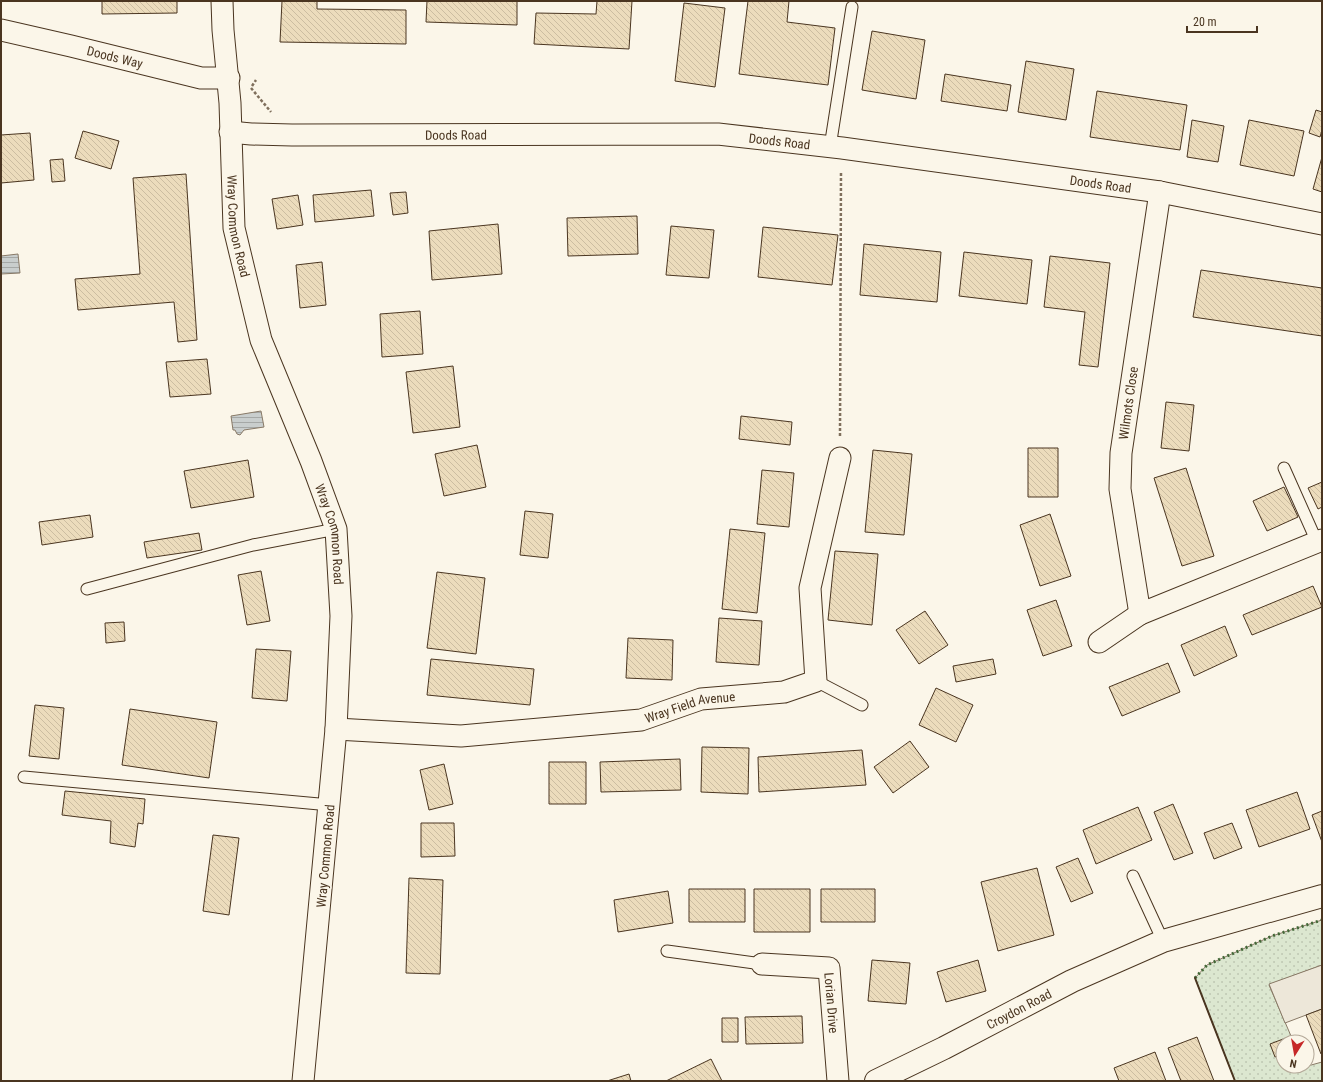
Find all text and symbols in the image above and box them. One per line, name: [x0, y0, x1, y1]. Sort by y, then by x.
scale bar: [1187, 8, 1257, 34]
text: 20 m: [1193, 15, 1217, 29]
street label: Doods Way: [85, 43, 145, 72]
street label: Doods Road: [425, 128, 487, 143]
street label: Doods Road: [748, 131, 811, 152]
street label: Doods Road: [1069, 173, 1132, 196]
street label: Wray Common Road: [224, 175, 253, 279]
street label: Wilmots Close: [1116, 365, 1141, 441]
street label: Wray Common Road: [312, 482, 346, 585]
street label: Wray Field Avenue: [643, 689, 736, 726]
street label: Wray Common Road: [314, 804, 337, 908]
street label: Lorian Drive: [821, 972, 841, 1034]
street label: Croydon Road: [984, 986, 1054, 1032]
north arrow: [1275, 1034, 1315, 1074]
text: N: [1288, 1056, 1298, 1070]

